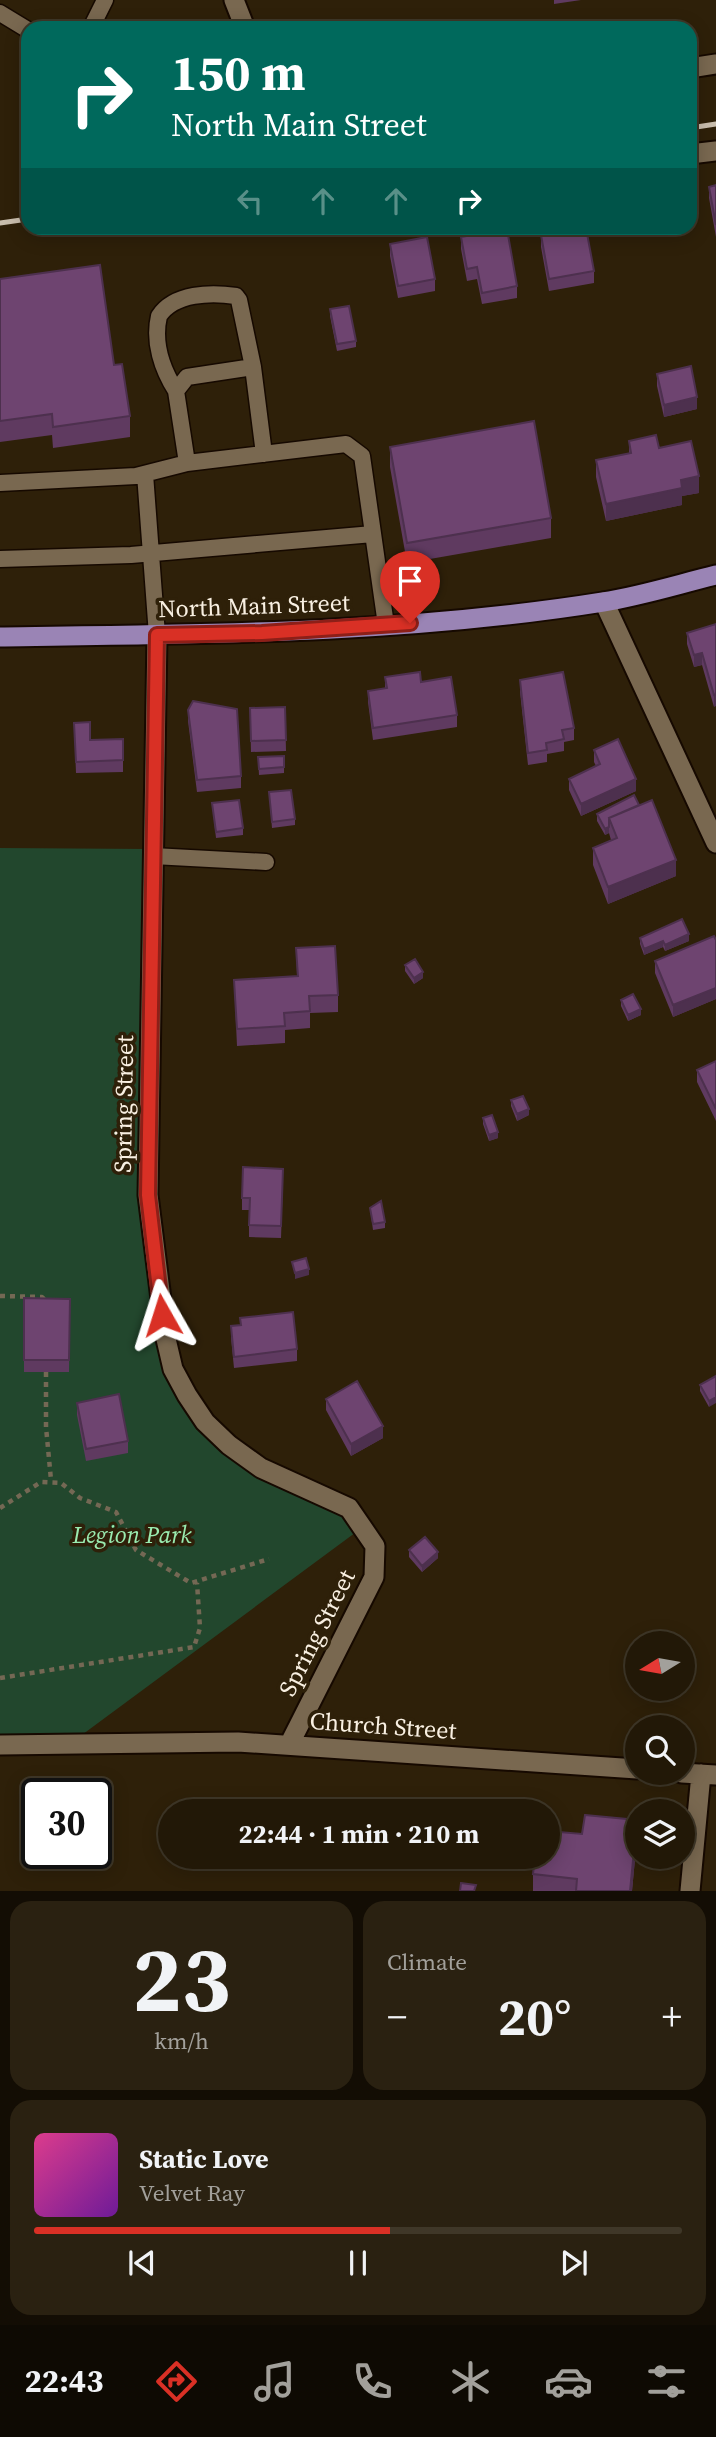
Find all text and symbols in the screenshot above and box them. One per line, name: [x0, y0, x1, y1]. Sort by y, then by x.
text: 150 m: [171, 39, 306, 106]
icon: right: [56, 49, 147, 140]
text: North Main Street: [171, 103, 427, 147]
icon: left: [231, 182, 269, 220]
icon: ahead: [304, 182, 342, 220]
icon: ahead: [377, 182, 415, 220]
icon: right: [450, 182, 488, 220]
pin: [380, 551, 440, 623]
icon: arrive: [391, 562, 429, 600]
street label: North Main Street: [158, 586, 351, 625]
street label: Spring Street: [106, 1035, 141, 1173]
position arrow: [125, 1278, 199, 1352]
park label: Legion Park: [71, 1518, 192, 1551]
street label: Spring Street: [271, 1564, 363, 1702]
north arrow: [625, 1631, 695, 1701]
map controls: [625, 1631, 695, 1869]
street label: Church Street: [309, 1704, 458, 1747]
button: search: [625, 1715, 695, 1785]
speed limit sign: 30: [21, 1778, 112, 1869]
button: layers: [625, 1799, 695, 1869]
text: 22:44 · 1 min · 210 m: [239, 1816, 479, 1852]
text: 23: [132, 1917, 231, 2041]
text: Climate: [387, 1946, 467, 1978]
text: 20°: [498, 1981, 571, 2052]
text: −: [387, 1991, 407, 2043]
text: +: [662, 1991, 682, 2043]
text: km/h: [154, 2025, 209, 2057]
text: Static Love: [139, 2141, 268, 2177]
text: Velvet Ray: [139, 2177, 245, 2209]
icon: previous: [123, 2244, 161, 2282]
icon: pause: [339, 2244, 377, 2282]
icon: next: [555, 2244, 593, 2282]
icon: directions: [152, 2357, 201, 2406]
icon: music: [250, 2357, 299, 2406]
icon: phone: [348, 2357, 397, 2406]
icon: climate: [446, 2357, 495, 2406]
icon: car: [544, 2357, 593, 2406]
icon: filters: [642, 2357, 691, 2406]
text: 22:43: [25, 2359, 103, 2403]

